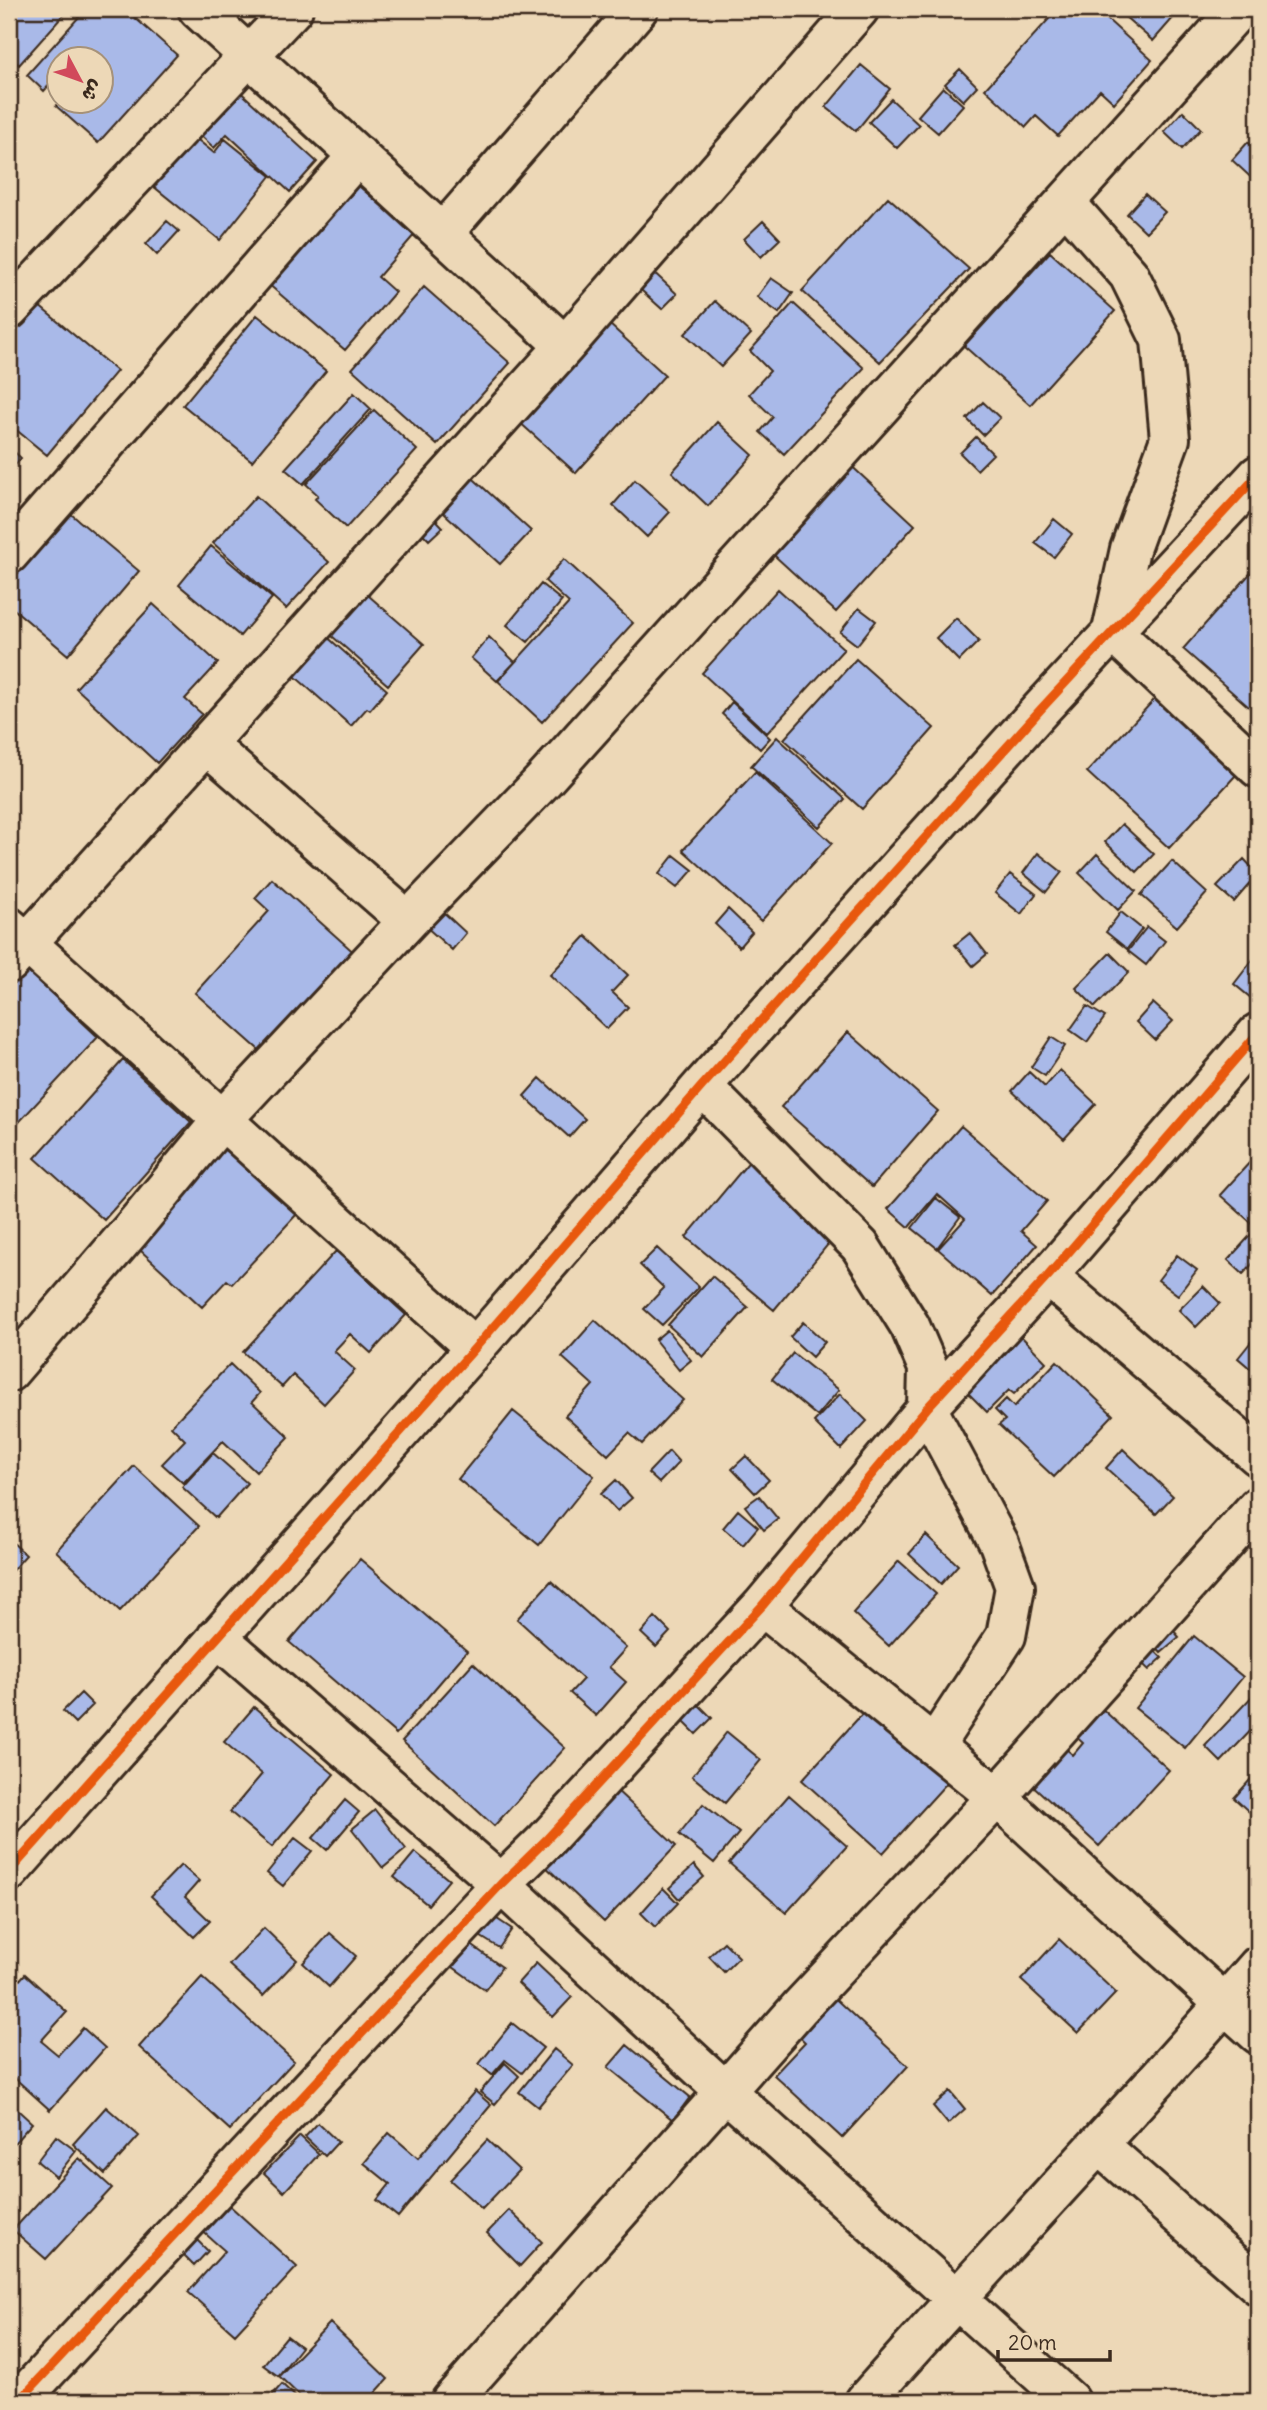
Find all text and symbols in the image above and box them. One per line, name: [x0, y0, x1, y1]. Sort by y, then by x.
north arrow: [46, 46, 116, 116]
text: ش: [77, 75, 109, 107]
scale bar: [998, 2319, 1110, 2363]
text: 20 m: [1008, 2329, 1057, 2356]

